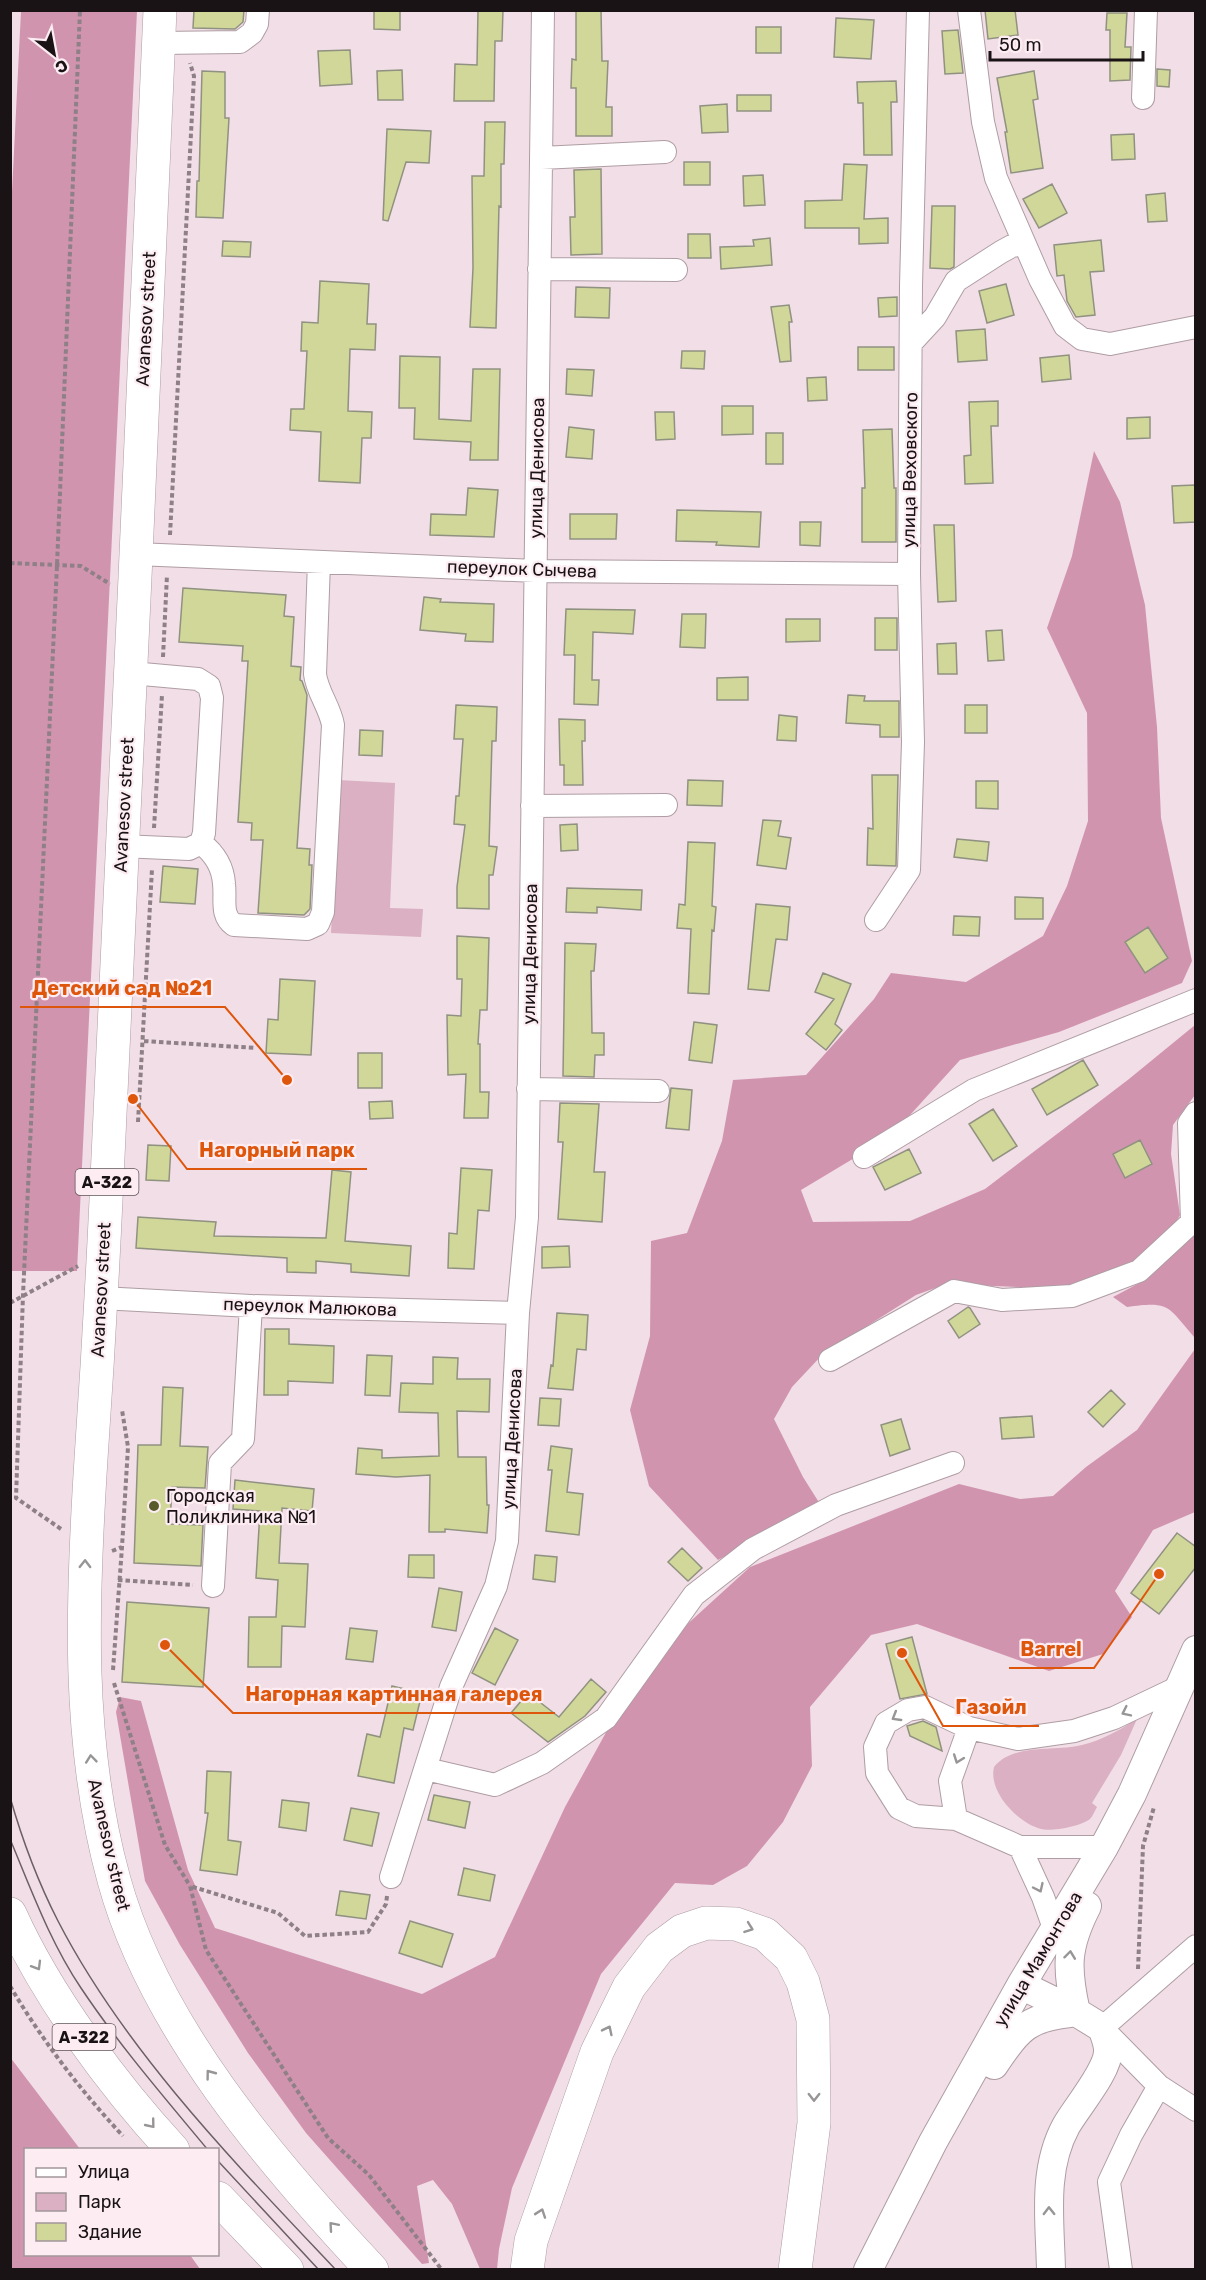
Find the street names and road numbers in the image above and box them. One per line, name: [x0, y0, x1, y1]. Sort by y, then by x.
street label: Avanesov street: [131, 251, 161, 387]
street label: улица Веховского: [898, 392, 922, 548]
street label: улица Денисова: [525, 397, 549, 539]
street label: переулок Сычева: [447, 555, 597, 583]
street label: Avanesov street: [109, 737, 139, 873]
street label: улица Денисова: [518, 883, 542, 1025]
road number: А-322: [76, 1169, 138, 1195]
street label: Avanesov street: [86, 1222, 116, 1358]
street label: переулок Малюкова: [223, 1293, 397, 1321]
street label: улица Денисова: [497, 1368, 527, 1510]
street label: Avanesov street: [83, 1777, 135, 1913]
street label: улица Мамонтова: [989, 1888, 1087, 2030]
road number: А-322: [52, 2024, 116, 2050]

